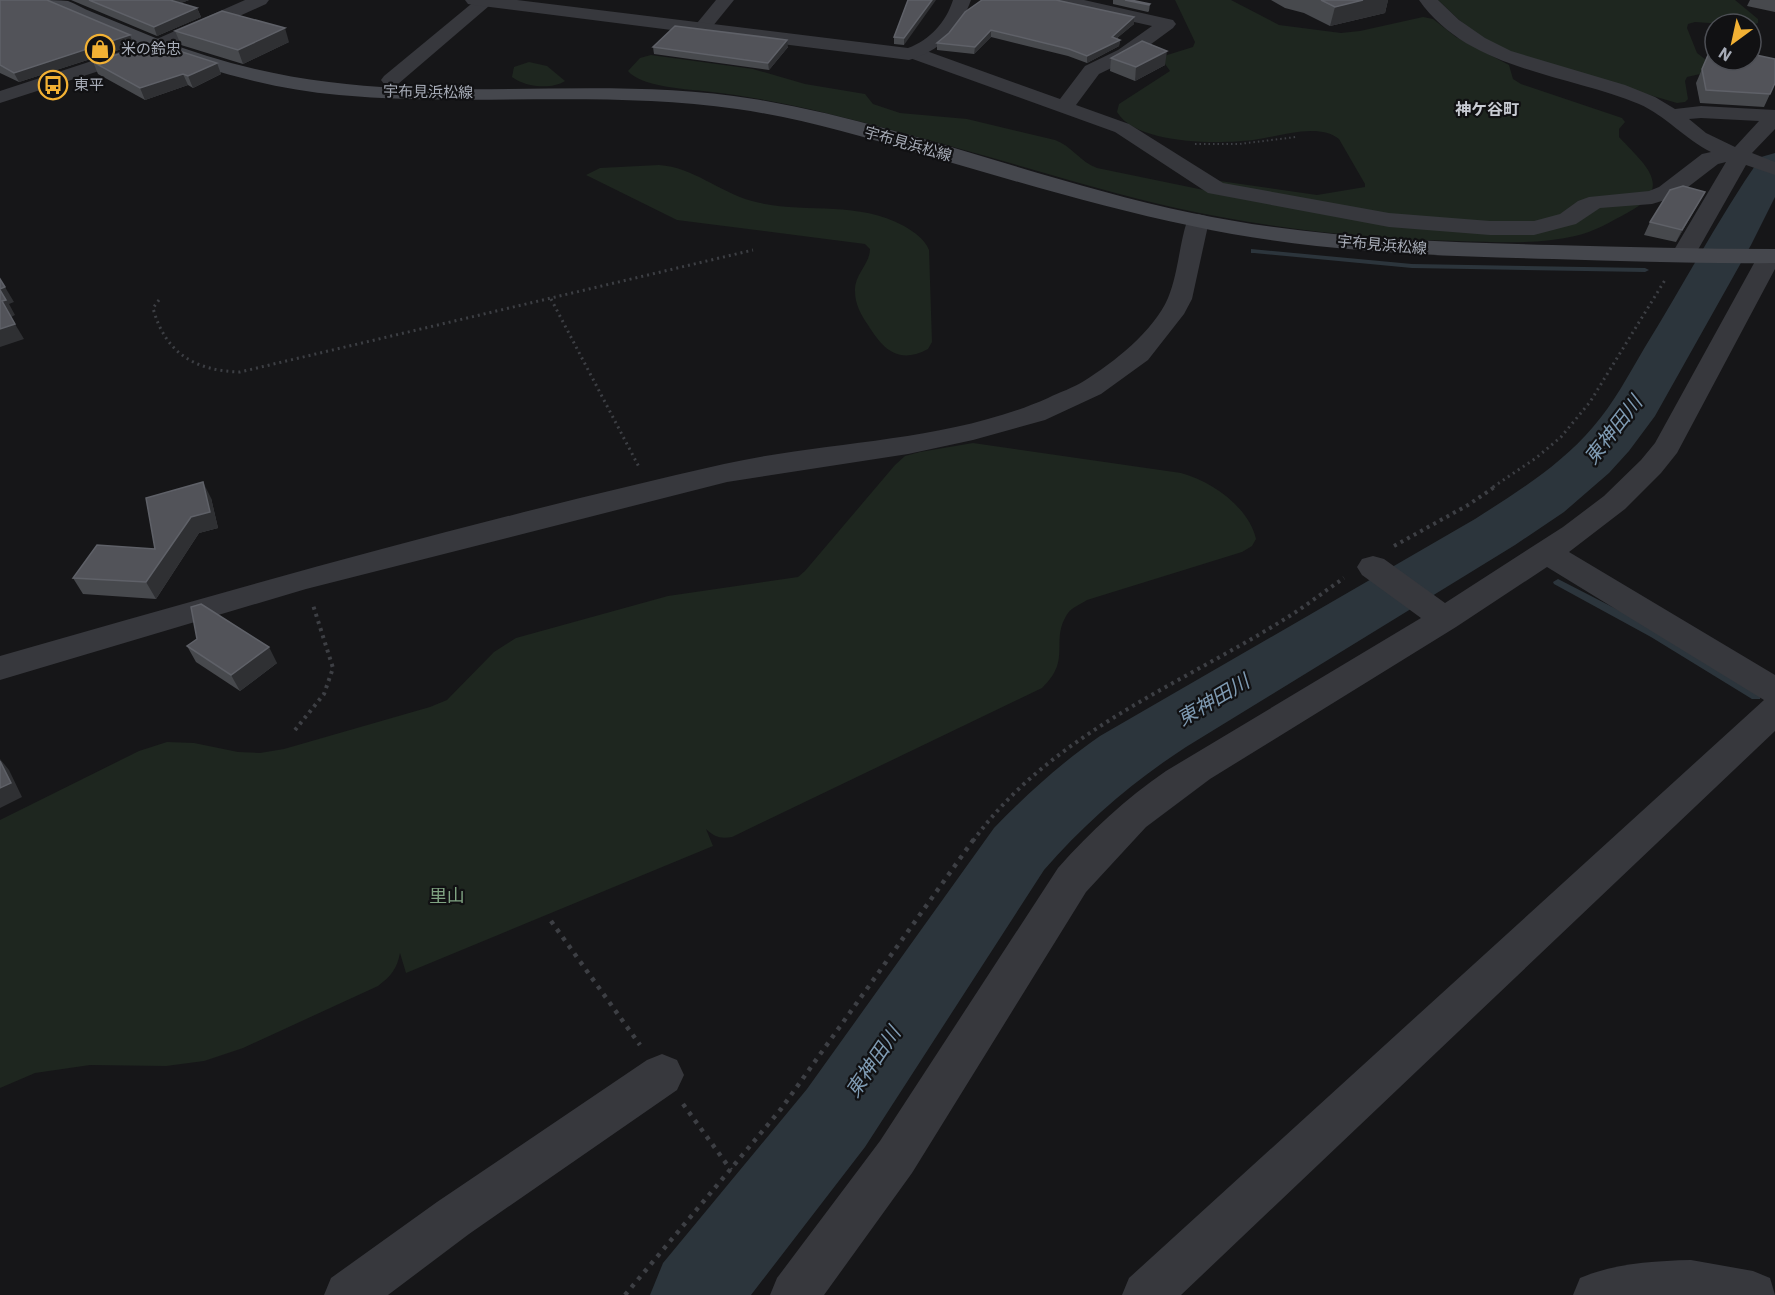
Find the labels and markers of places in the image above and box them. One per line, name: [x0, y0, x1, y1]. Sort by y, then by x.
shop icon: 米の鈴忠: [84, 33, 116, 65]
place label: 米の鈴忠: [121, 39, 181, 58]
bus stop icon: 東平: [37, 69, 69, 101]
place label: 東平: [74, 75, 104, 94]

